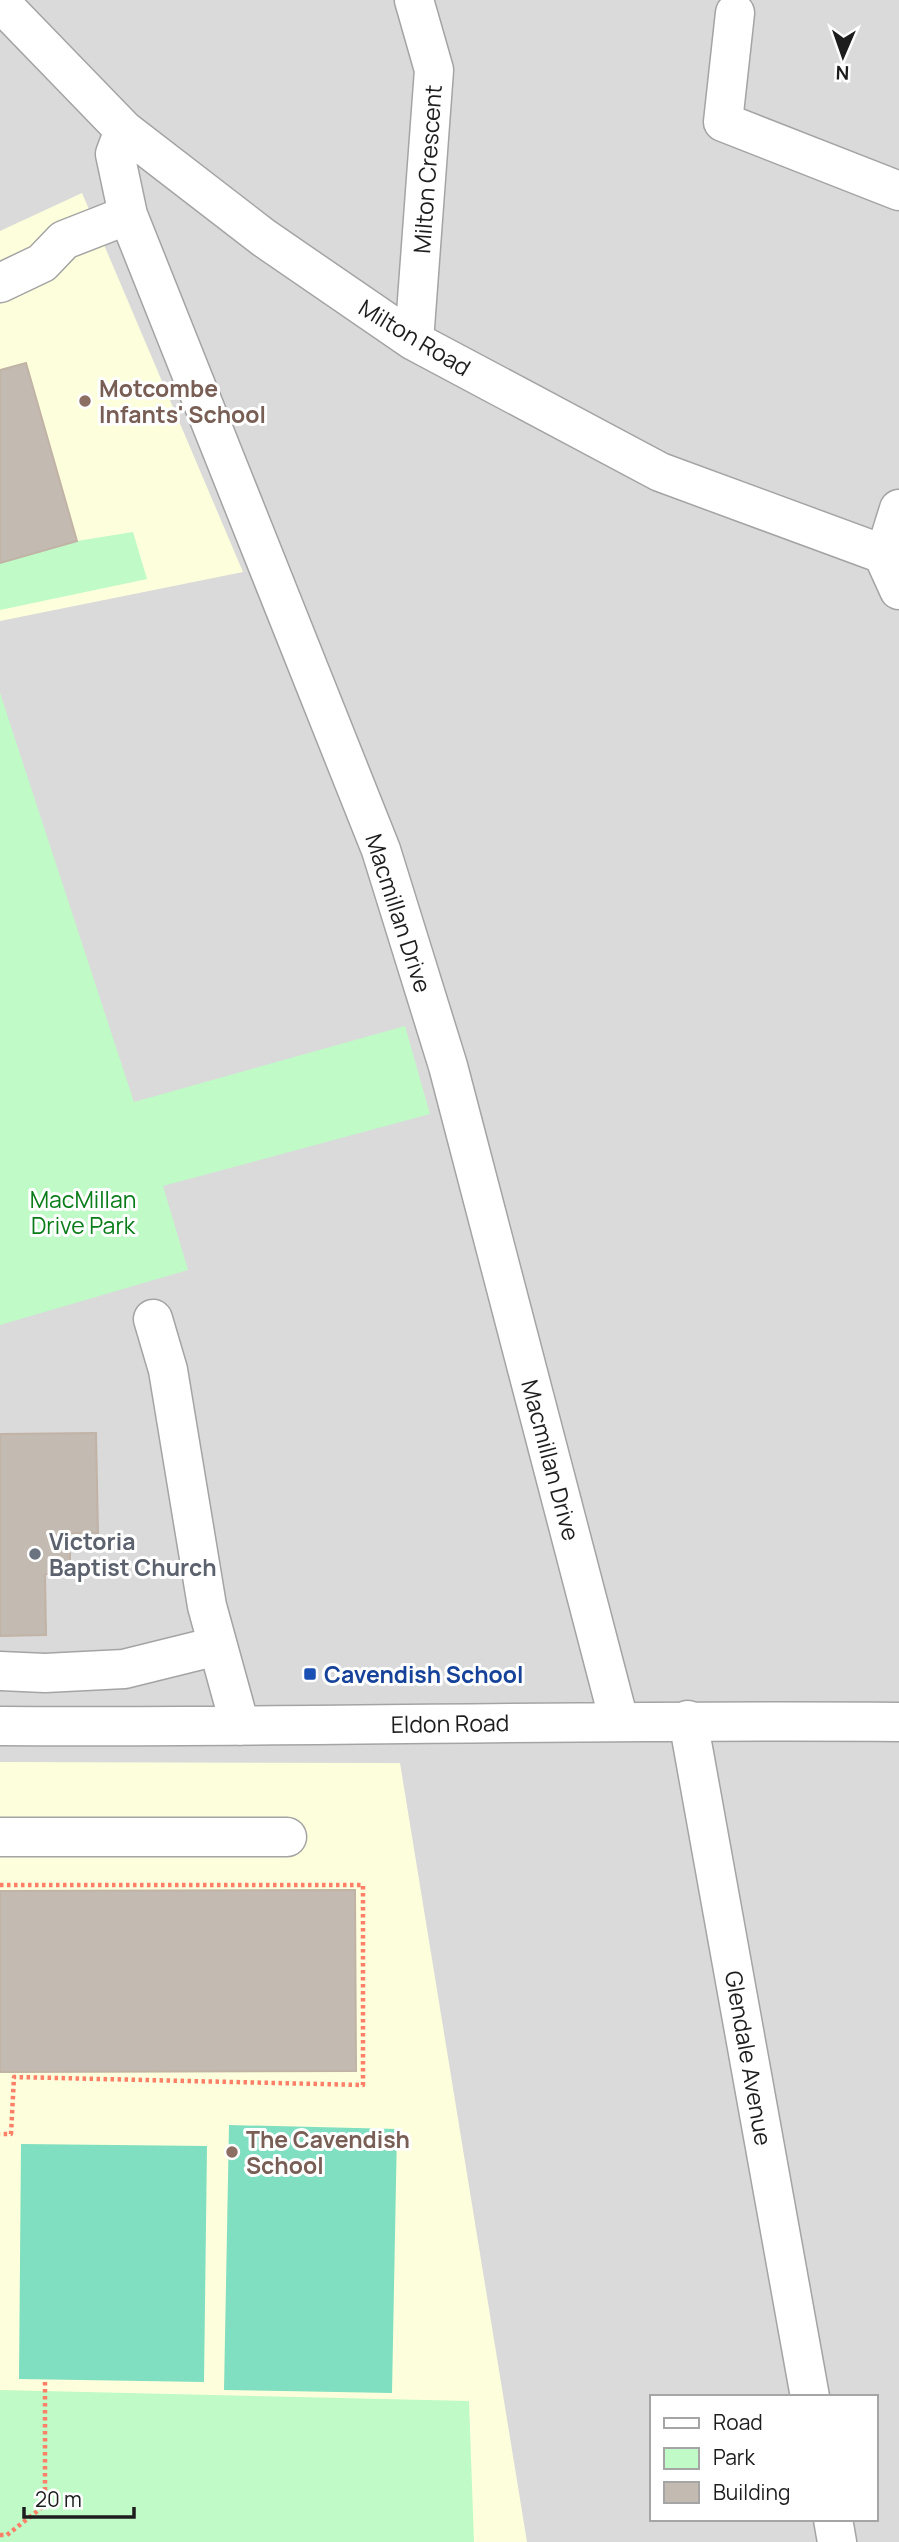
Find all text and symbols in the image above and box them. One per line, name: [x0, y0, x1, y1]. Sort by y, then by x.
north arrow: [808, 21, 878, 91]
text: N: [835, 60, 850, 86]
street label: Milton Crescent: [405, 84, 449, 254]
street label: Milton Road: [353, 291, 477, 383]
place label: Motcombe Infants' School: [99, 372, 266, 430]
marker: Motcombe Infants' School: [77, 393, 93, 409]
street label: Macmillan Drive: [358, 829, 440, 997]
park label: MacMillan Drive Park: [30, 1183, 136, 1241]
street label: Macmillan Drive: [514, 1376, 588, 1544]
place label: Victoria Baptist Church: [49, 1525, 217, 1583]
marker: Victoria Baptist Church: [27, 1546, 43, 1562]
place label: Cavendish School: [324, 1658, 523, 1690]
marker: Cavendish School: [302, 1666, 318, 1682]
street label: Eldon Road: [390, 1706, 510, 1740]
street label: Glendale Avenue: [718, 1968, 780, 2148]
place label: The Cavendish School: [246, 2123, 410, 2181]
marker: The Cavendish School: [224, 2144, 240, 2160]
legend: [650, 2395, 878, 2521]
text: Road: [713, 2408, 763, 2436]
text: Park: [713, 2443, 755, 2471]
scale bar: [24, 2476, 135, 2520]
text: Building: [713, 2478, 790, 2506]
text: 20 m: [35, 2485, 82, 2513]

